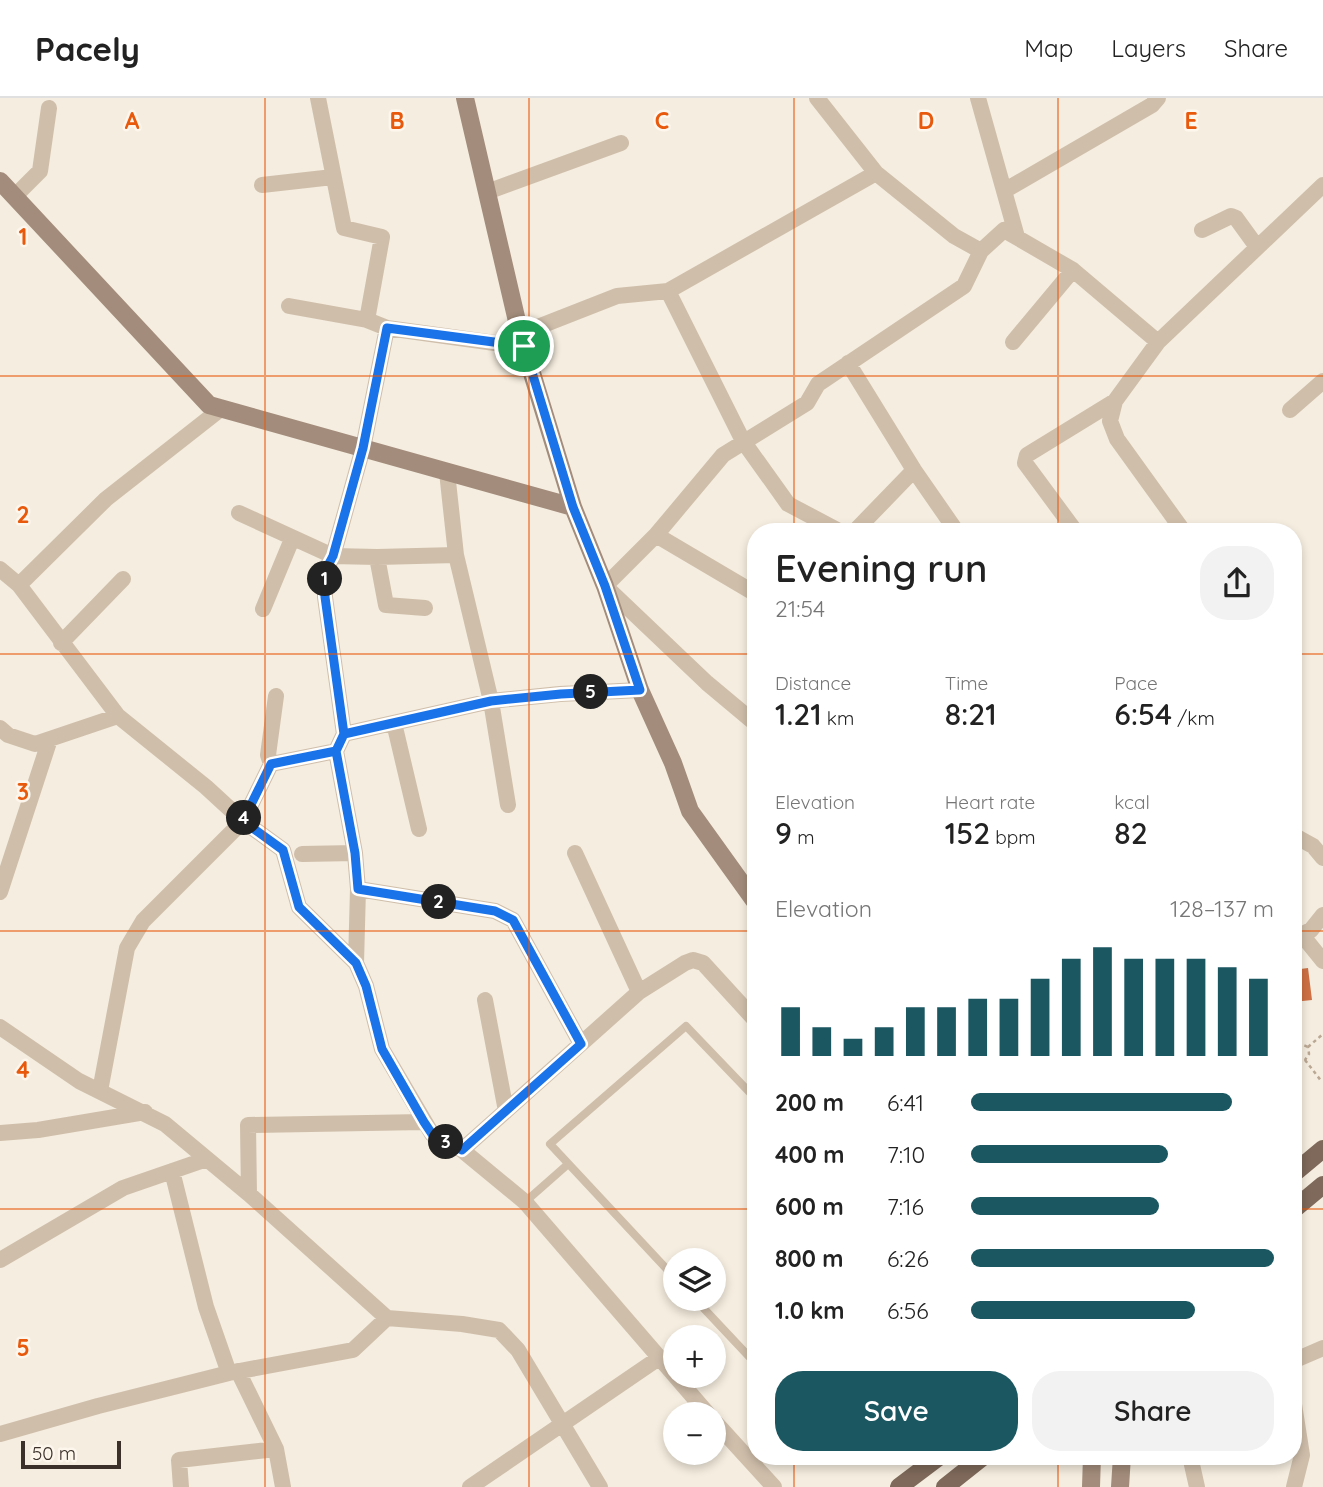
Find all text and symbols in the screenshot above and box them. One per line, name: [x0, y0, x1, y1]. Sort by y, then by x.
text: Pacely: [35, 28, 140, 69]
text: Map: [1024, 33, 1073, 63]
text: Layers: [1111, 33, 1186, 63]
text: Share: [1224, 33, 1288, 63]
text: A: [125, 106, 140, 135]
text: B: [389, 106, 405, 135]
text: C: [655, 106, 669, 135]
text: D: [918, 106, 934, 135]
text: E: [1184, 106, 1198, 135]
text: 1: [19, 222, 27, 251]
pin: [494, 316, 554, 376]
icon: arrive: [505, 327, 543, 365]
text: 2: [16, 500, 30, 529]
text: Evening run: [775, 544, 988, 592]
button: share: [1200, 546, 1274, 620]
pin: 1: [308, 561, 342, 596]
text: 1: [321, 566, 328, 590]
text: 21:54: [775, 594, 825, 623]
text: Distance: [775, 671, 851, 695]
text: Time: [945, 671, 988, 695]
text: Pace: [1114, 671, 1158, 695]
pin: 5: [574, 674, 608, 710]
text: 5: [585, 679, 596, 703]
text: 1.21: [775, 695, 822, 733]
text: 8:21: [945, 695, 997, 733]
text: 6:54: [1114, 695, 1172, 733]
text: km: [822, 706, 854, 730]
text: /km: [1172, 706, 1215, 730]
text: 3: [17, 777, 29, 806]
text: Elevation: [775, 790, 855, 814]
text: Heart rate: [945, 790, 1035, 814]
text: kcal: [1114, 790, 1150, 814]
pin: 4: [226, 800, 262, 836]
text: 4: [238, 805, 249, 829]
text: 9: [775, 814, 792, 852]
text: 152: [945, 814, 990, 852]
text: 82: [1114, 814, 1148, 852]
text: m: [792, 825, 814, 849]
text: bpm: [990, 825, 1036, 849]
pin: 2: [422, 884, 457, 920]
text: 2: [433, 889, 444, 913]
text: Elevation: [775, 894, 872, 923]
text: 128–137 m: [1170, 894, 1274, 923]
text: 4: [16, 1055, 30, 1084]
text: 200 m: [775, 1088, 844, 1117]
text: 6:41: [887, 1088, 924, 1117]
pin: 3: [428, 1124, 464, 1160]
text: 3: [440, 1129, 451, 1153]
text: 400 m: [775, 1140, 844, 1169]
text: 7:10: [887, 1140, 925, 1169]
text: 600 m: [775, 1192, 844, 1221]
text: 7:16: [887, 1192, 924, 1221]
text: 800 m: [775, 1244, 844, 1273]
text: 6:26: [887, 1244, 929, 1273]
map controls: [663, 1248, 726, 1465]
button: layers: [663, 1248, 726, 1311]
text: 1.0 km: [775, 1296, 845, 1325]
text: 6:56: [887, 1296, 929, 1325]
button: +: [663, 1325, 726, 1388]
text: 5: [16, 1333, 30, 1362]
button: Save: [775, 1371, 1018, 1451]
button: Share: [1032, 1371, 1274, 1451]
button: −: [663, 1402, 726, 1465]
scale bar: [21, 1438, 121, 1470]
text: 50 m: [32, 1441, 76, 1465]

